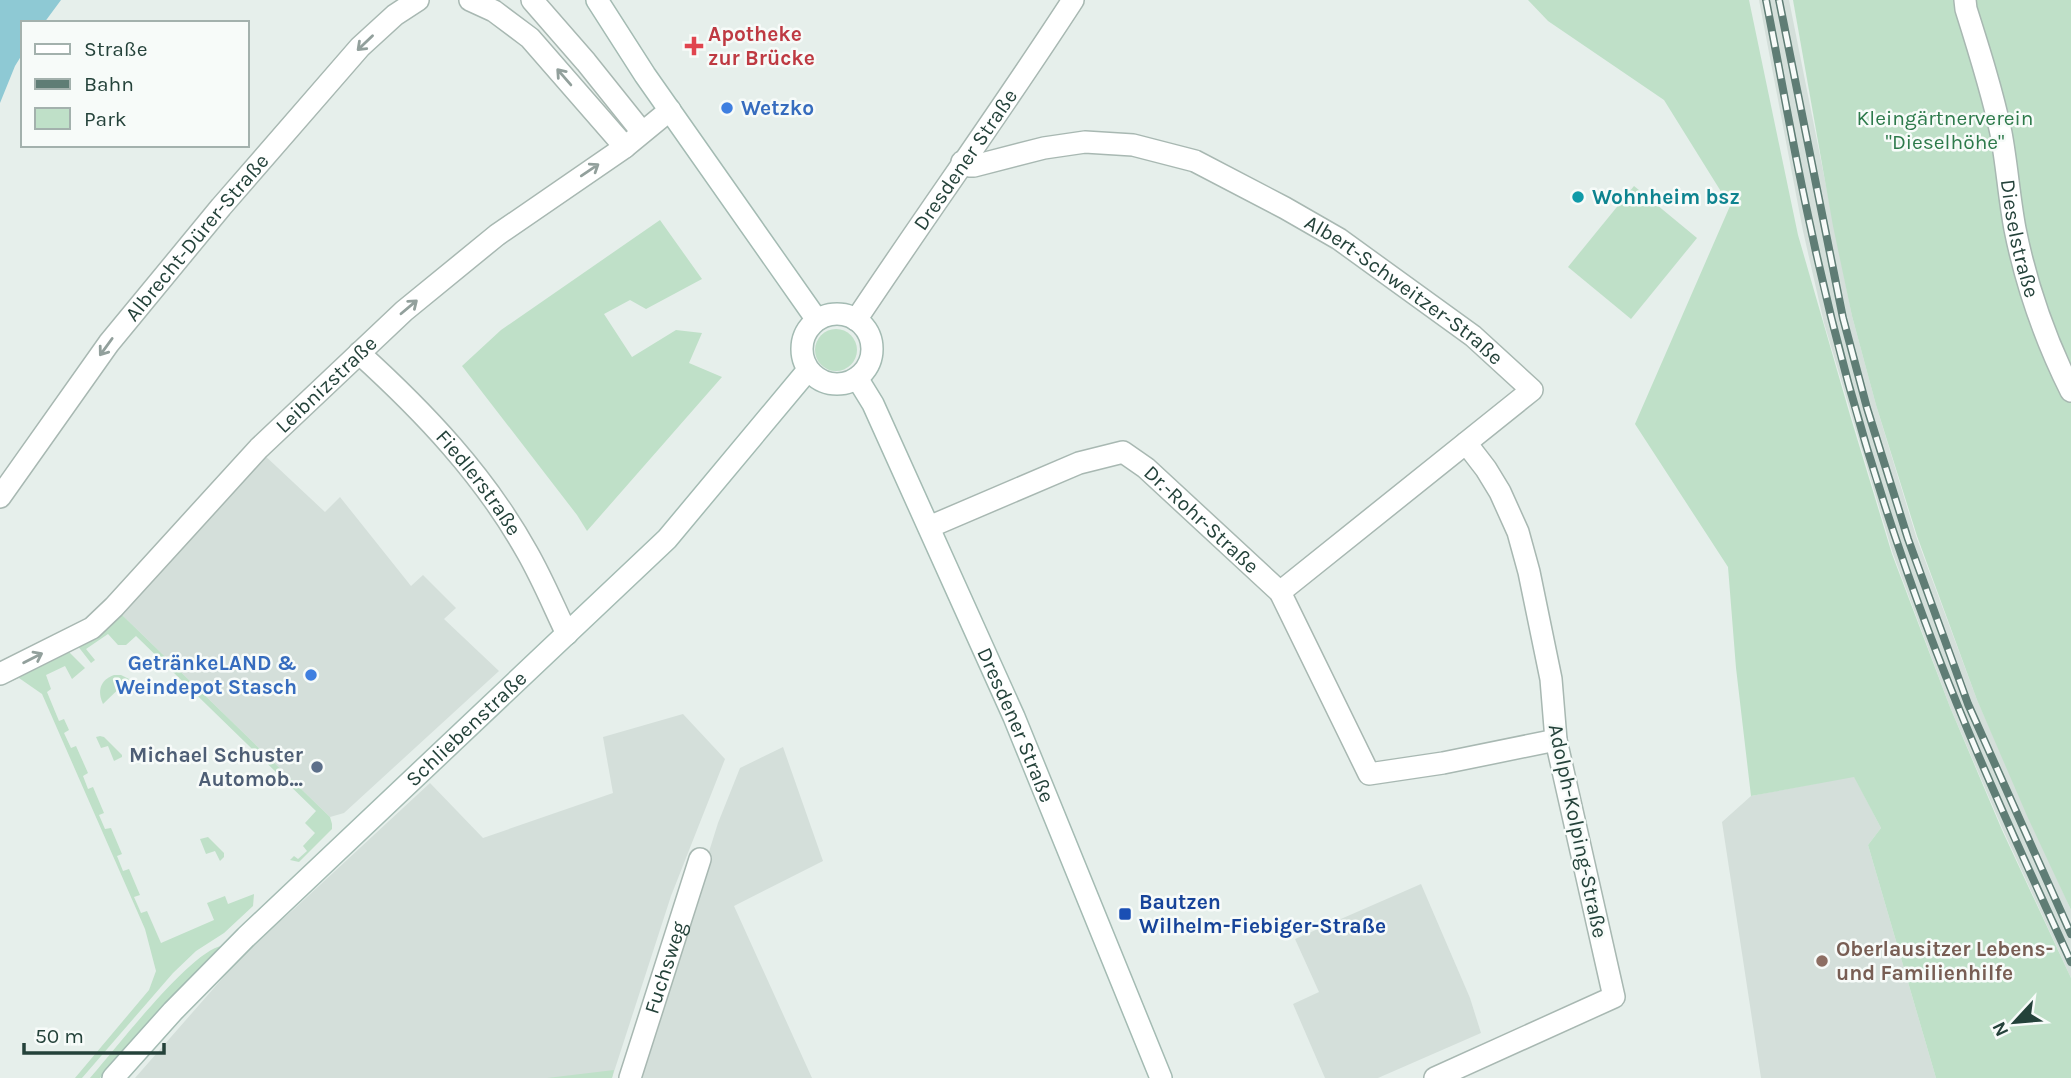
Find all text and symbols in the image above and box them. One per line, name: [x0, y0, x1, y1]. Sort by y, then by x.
legend: [21, 21, 248, 147]
place label: Apotheke zur Brücke: [708, 22, 815, 70]
one-way arrow: [357, 35, 374, 52]
text: Straße: [84, 37, 147, 61]
marker: Apotheke zur Brücke: [686, 38, 702, 54]
one-way arrow: [556, 68, 572, 86]
text: Bahn: [84, 72, 134, 96]
street label: Dresdener Straße: [908, 85, 1022, 235]
place label: Wetzko: [741, 96, 814, 120]
marker: Wetzko: [719, 100, 735, 116]
park label: Kleingärtnerverein "Dieselhöhe": [1857, 106, 2033, 154]
text: Park: [84, 107, 127, 131]
street label: Albrecht-Dürer-Straße: [120, 149, 274, 326]
one-way arrow: [580, 162, 599, 177]
street label: Dieselstraße: [1996, 178, 2044, 300]
place label: Wohnheim bsz: [1592, 185, 1740, 209]
marker: Wohnheim bsz: [1570, 189, 1586, 205]
street label: Albert-Schweitzer-Straße: [1301, 210, 1508, 370]
one-way arrow: [400, 299, 418, 315]
street label: Leibnizstraße: [271, 331, 382, 438]
one-way arrow: [99, 337, 114, 356]
street label: Fiedlerstraße: [431, 425, 526, 540]
street label: Dr.-Rohr-Straße: [1139, 460, 1264, 578]
street label: Dresdener Straße: [972, 644, 1060, 806]
one-way arrow: [22, 650, 43, 664]
place label: GetränkeLAND & Weindepot Stasch: [115, 651, 297, 699]
street label: Schliebenstraße: [401, 666, 532, 791]
marker: GetränkeLAND & Weindepot Stasch: [303, 667, 319, 683]
street label: Adolph-Kolping-Straße: [1544, 722, 1612, 940]
place label: Michael Schuster Automob...: [129, 743, 304, 791]
marker: Michael Schuster Automob...: [309, 759, 325, 775]
place label: Bautzen Wilhelm-Fiebiger-Straße: [1139, 890, 1386, 938]
marker: Bautzen Wilhelm-Fiebiger-Straße: [1117, 906, 1133, 922]
street label: Fuchsweg: [639, 918, 691, 1017]
place label: Oberlausitzer Lebens- und Familienhilfe: [1836, 937, 2053, 985]
marker: Oberlausitzer Lebens- und Familienhilfe: [1814, 953, 1830, 969]
north arrow: [1980, 987, 2050, 1057]
scale bar: [24, 1012, 164, 1056]
text: N: [1988, 1018, 2013, 1040]
text: 50 m: [35, 1024, 84, 1048]

